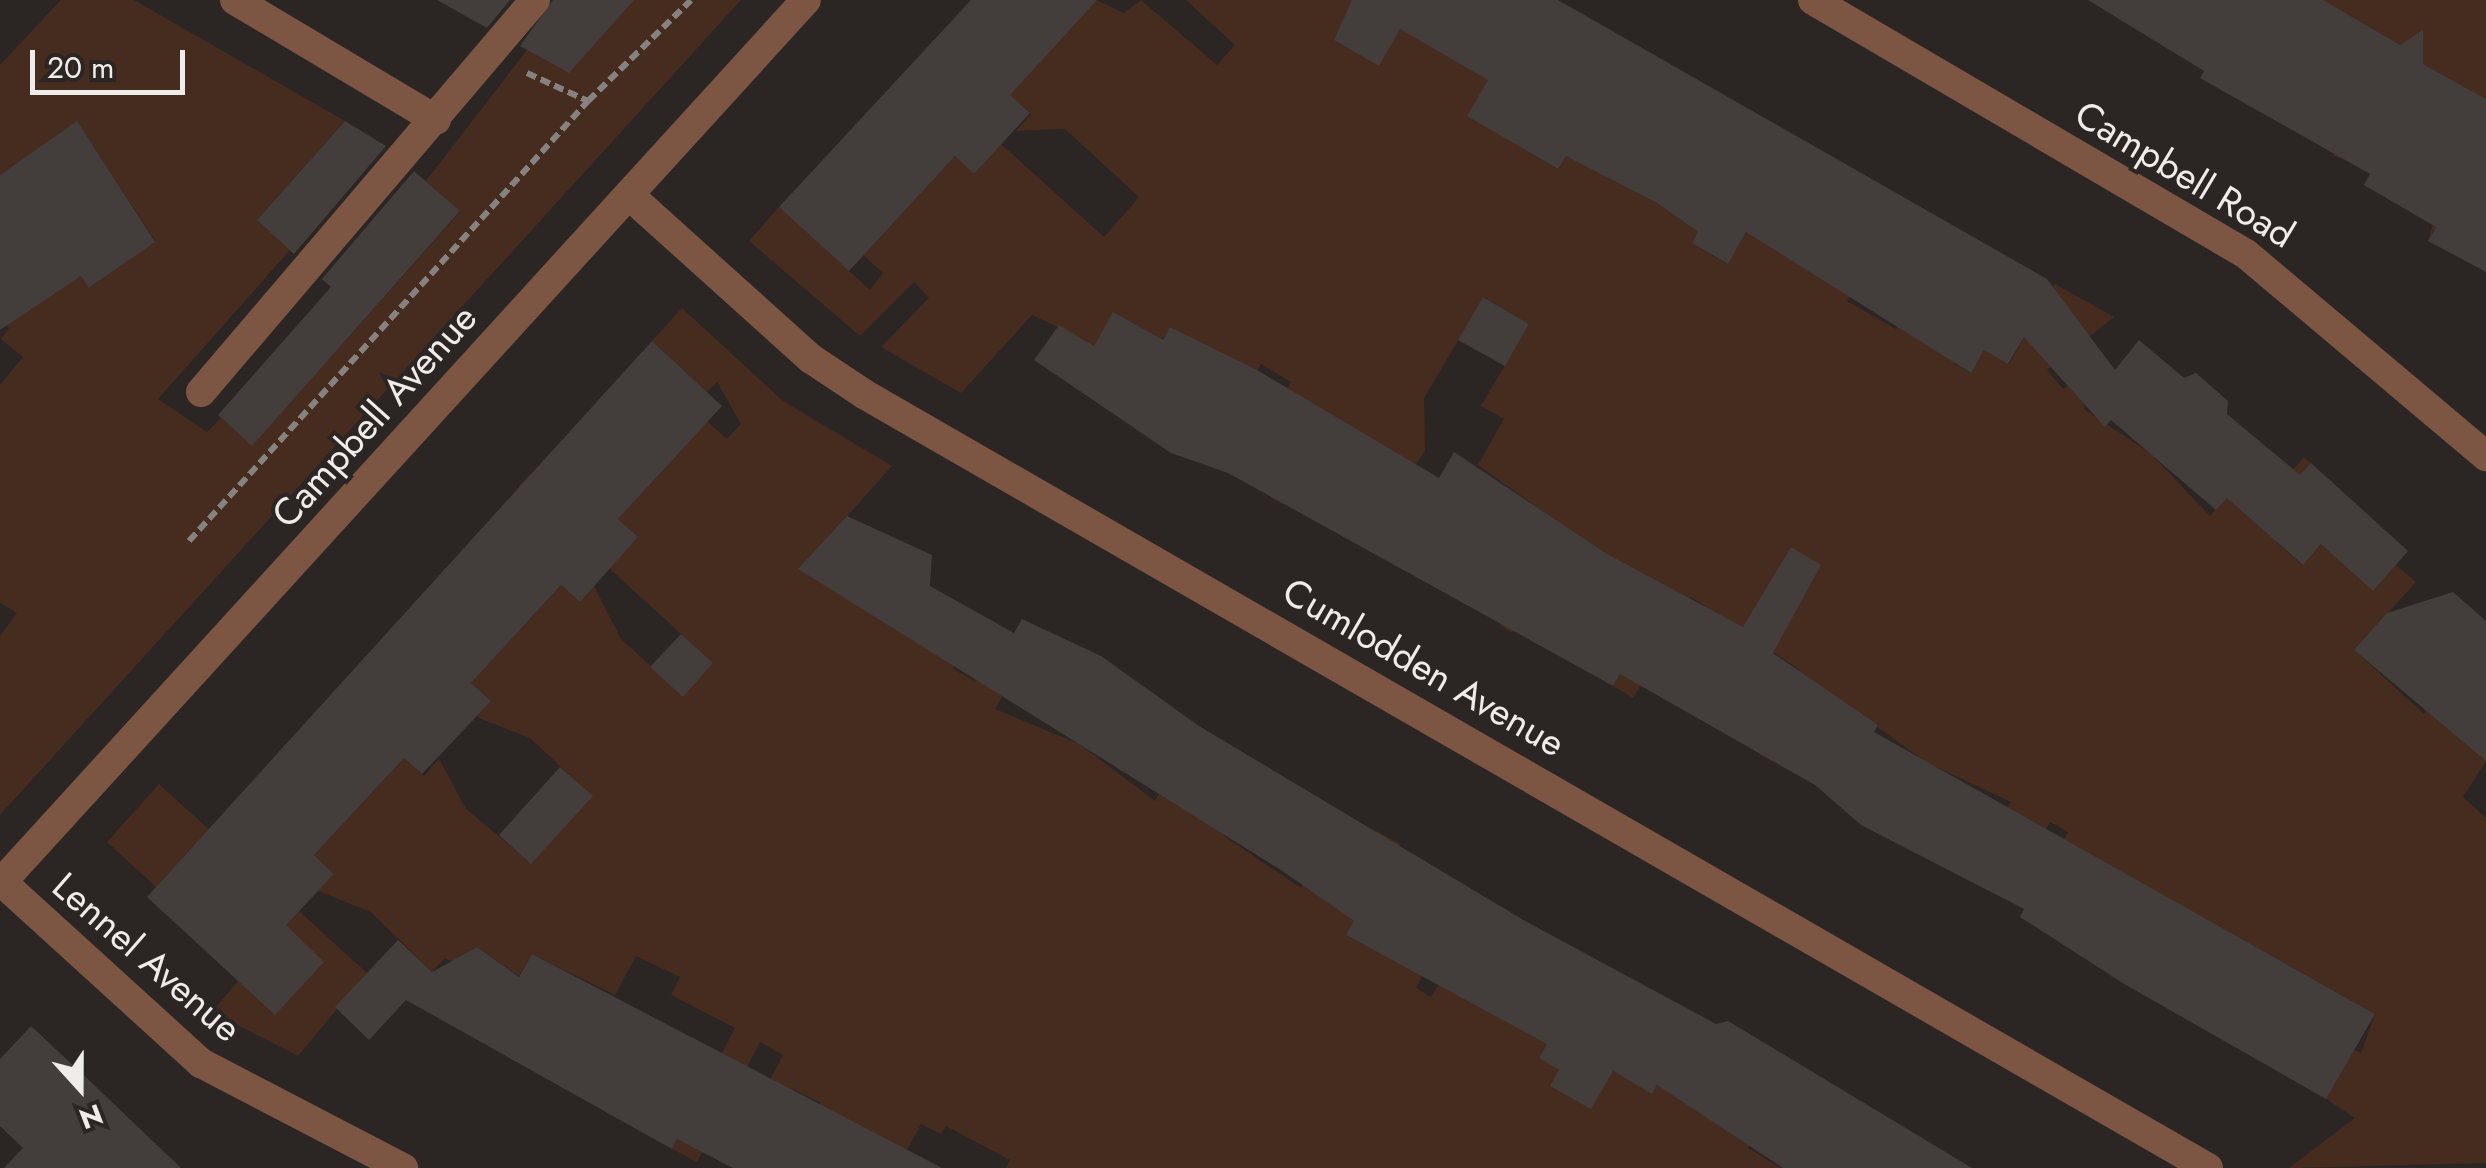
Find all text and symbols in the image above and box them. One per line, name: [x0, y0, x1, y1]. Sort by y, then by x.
scale bar: [35, 30, 190, 92]
text: 20 m: [47, 46, 114, 89]
street label: Campbell Road: [2067, 91, 2303, 257]
street label: Campbell Avenue: [262, 295, 486, 537]
street label: Cumlodden Avenue: [1275, 568, 1573, 766]
street label: Lennel Avenue: [43, 863, 251, 1051]
north arrow: [30, 1038, 130, 1138]
text: N: [73, 1093, 109, 1140]

